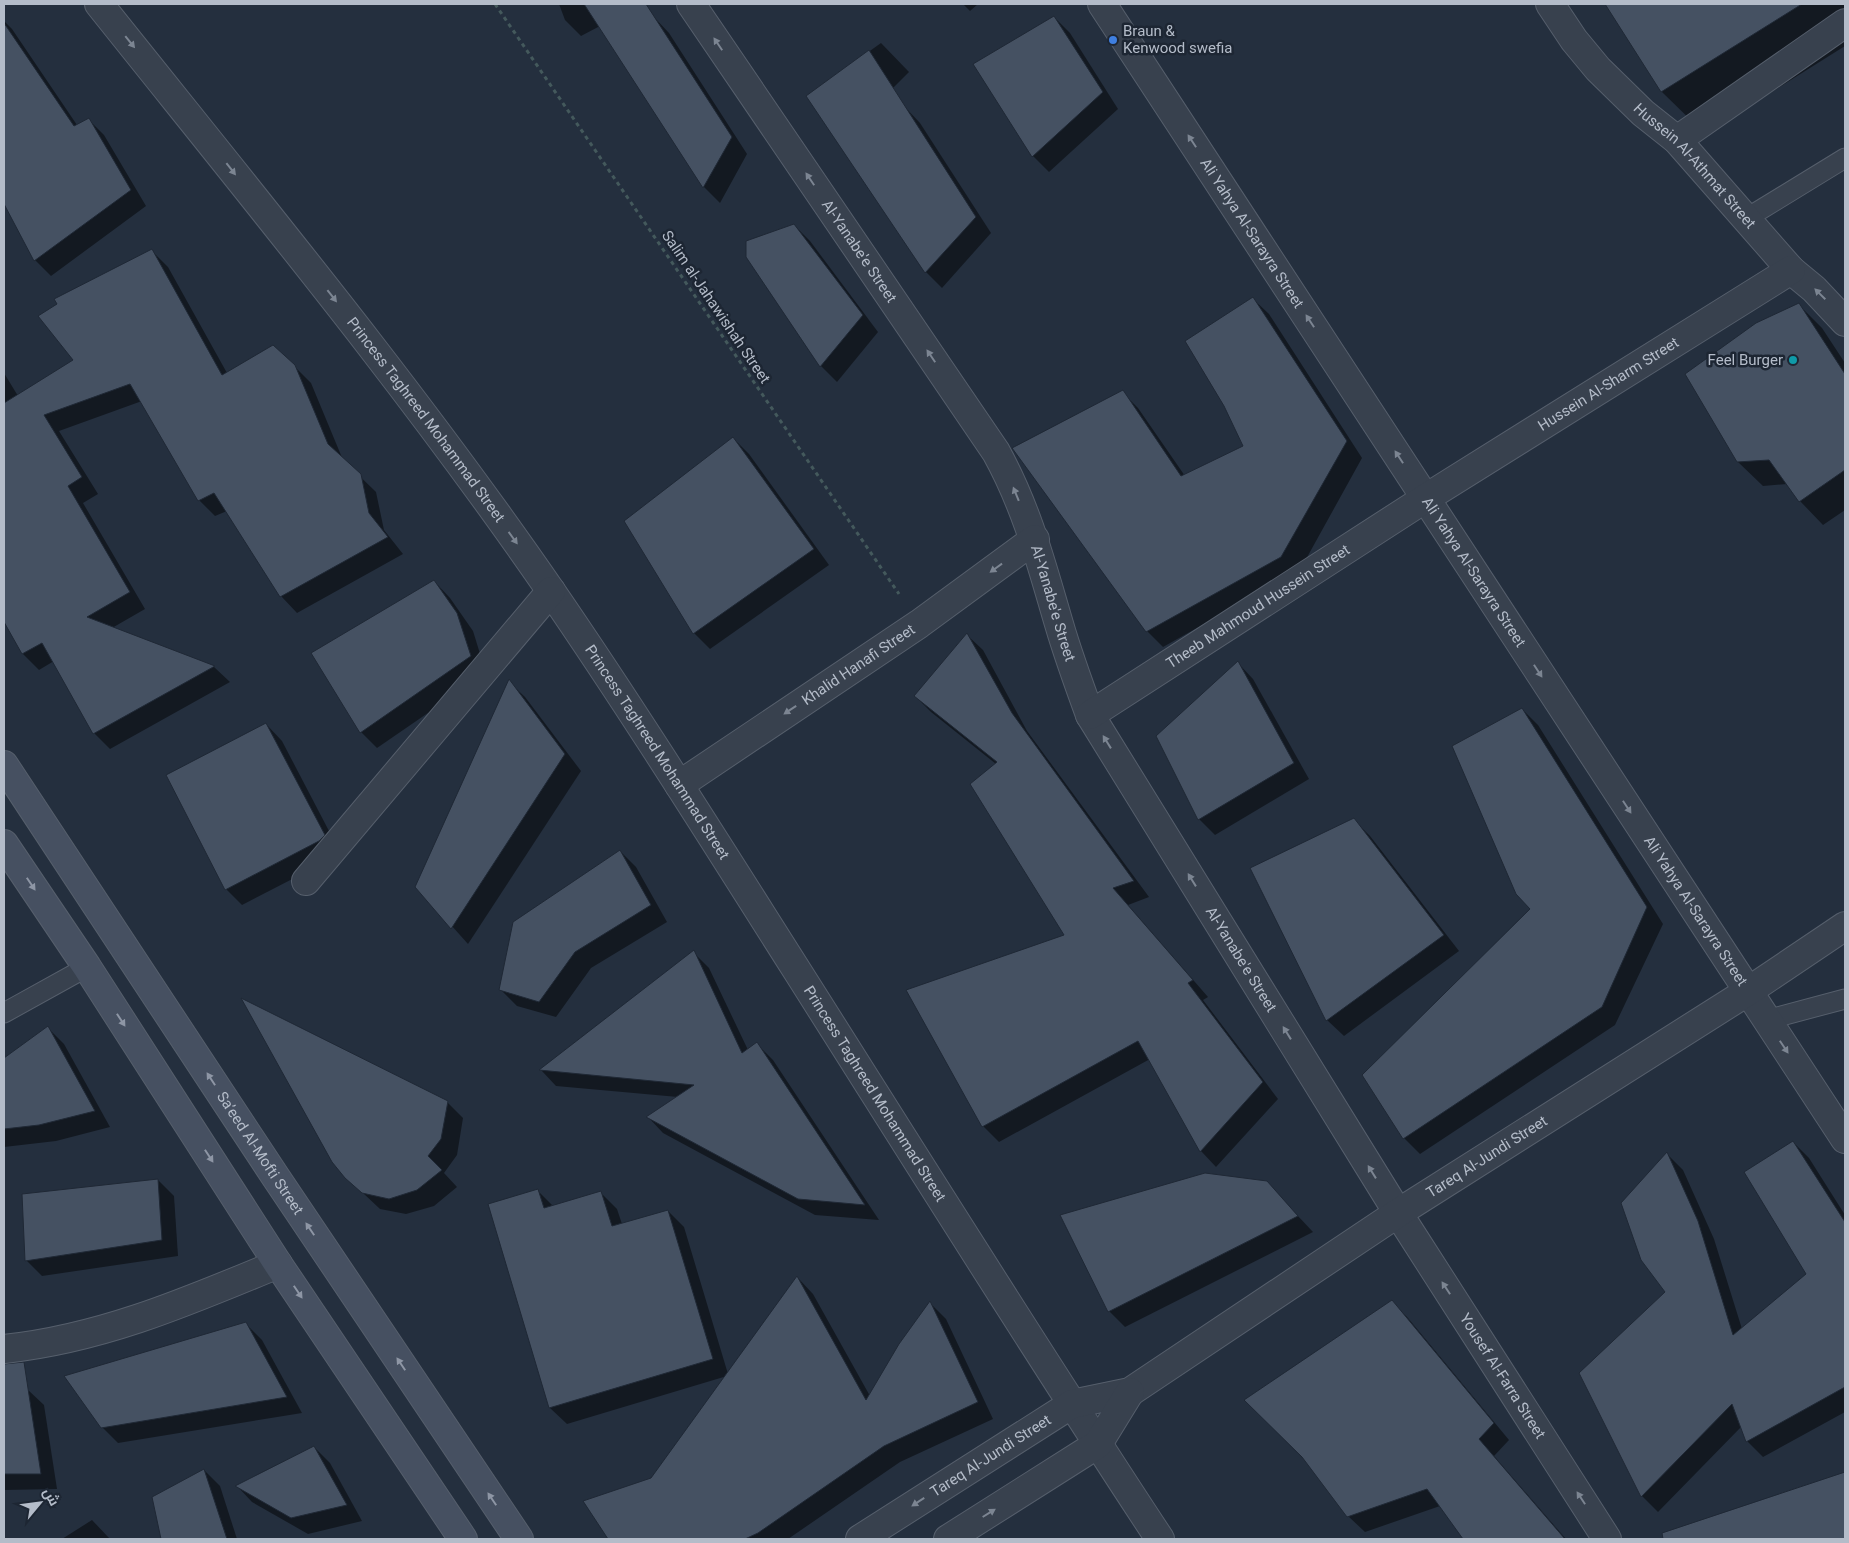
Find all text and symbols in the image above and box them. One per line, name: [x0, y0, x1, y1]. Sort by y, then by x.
place label: Braun & Kenwood swefia: [1123, 22, 1232, 57]
marker: Braun & Kenwood swefia: [1107, 34, 1119, 46]
one-way arrow: [124, 35, 135, 48]
one-way arrow: [713, 38, 723, 51]
street label: Hussein Al-Athmat Street: [1630, 100, 1760, 232]
one-way arrow: [1188, 135, 1197, 148]
street label: Ali Yahya Al-Sarayra Street: [1196, 155, 1308, 312]
one-way arrow: [225, 162, 236, 175]
one-way arrow: [805, 172, 815, 185]
street label: Al-Yanabe'e Street: [818, 196, 901, 306]
street label: Salim al-Jahawishah Street: [658, 227, 774, 387]
one-way arrow: [326, 289, 337, 302]
one-way arrow: [1814, 289, 1826, 301]
street label: Princess Taghreed Mohammad Street: [343, 314, 509, 526]
one-way arrow: [1305, 315, 1315, 328]
street label: Hussein Al-Sharm Street: [1535, 333, 1682, 435]
one-way arrow: [926, 349, 936, 363]
place label: Feel Burger: [1708, 351, 1783, 369]
marker: Feel Burger: [1787, 354, 1799, 366]
one-way arrow: [1395, 450, 1404, 464]
one-way arrow: [1012, 487, 1020, 501]
street label: Ali Yahya Al-Sarayra Street: [1418, 494, 1530, 651]
one-way arrow: [508, 532, 518, 545]
street label: Theeb Mahmoud Hussein Street: [1163, 541, 1353, 672]
street label: Al-Yanabe'e Street: [1027, 543, 1079, 664]
one-way arrow: [989, 563, 1003, 573]
street label: Khalid Hanafi Street: [798, 620, 918, 709]
street label: Princess Taghreed Mohammad Street: [581, 642, 733, 863]
one-way arrow: [1534, 664, 1543, 678]
one-way arrow: [784, 706, 797, 715]
one-way arrow: [1102, 735, 1111, 748]
one-way arrow: [1622, 800, 1632, 814]
street label: Ali Yahya Al-Sarayra Street: [1640, 833, 1751, 989]
one-way arrow: [1187, 874, 1197, 887]
one-way arrow: [26, 877, 36, 891]
street label: Al-Yanabe'e Street: [1202, 903, 1281, 1015]
street label: Princess Taghreed Mohammad Street: [800, 982, 950, 1205]
one-way arrow: [116, 1013, 125, 1026]
one-way arrow: [1282, 1027, 1291, 1040]
one-way arrow: [1779, 1040, 1789, 1054]
one-way arrow: [206, 1073, 216, 1086]
street label: Sa’eed Al-Mofti Street: [213, 1088, 307, 1218]
street label: Tareq Al-Jundi Street: [1423, 1112, 1551, 1202]
one-way arrow: [204, 1150, 214, 1163]
one-way arrow: [1367, 1165, 1377, 1178]
one-way arrow: [305, 1222, 315, 1236]
one-way arrow: [1441, 1281, 1450, 1295]
one-way arrow: [293, 1286, 302, 1299]
street label: Yousef Al-Farra Street: [1456, 1310, 1549, 1442]
one-way arrow: [396, 1357, 406, 1371]
street label: Tareq Al-Jundi Street: [927, 1411, 1054, 1501]
north arrow: [15, 1478, 65, 1528]
text: ش: [39, 1485, 63, 1509]
one-way arrow: [487, 1492, 497, 1506]
one-way arrow: [1576, 1492, 1586, 1505]
one-way arrow: [912, 1497, 925, 1507]
one-way arrow: [982, 1508, 995, 1518]

